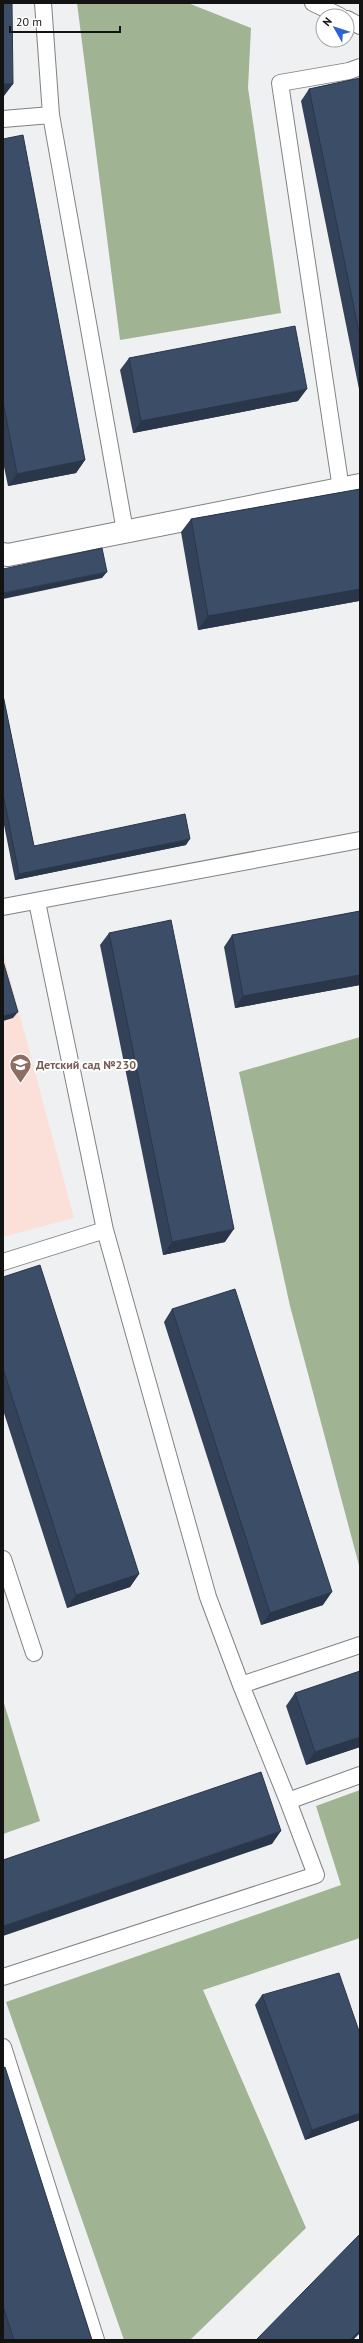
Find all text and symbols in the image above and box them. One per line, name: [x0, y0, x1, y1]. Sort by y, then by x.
scale bar: [10, 8, 120, 34]
north arrow: [315, 8, 355, 48]
text: 20 m: [16, 14, 42, 29]
text: N: [320, 14, 335, 29]
school or university icon: Детский сад №230: [8, 1052, 34, 1085]
place label: Детский сад №230: [36, 1057, 136, 1072]

